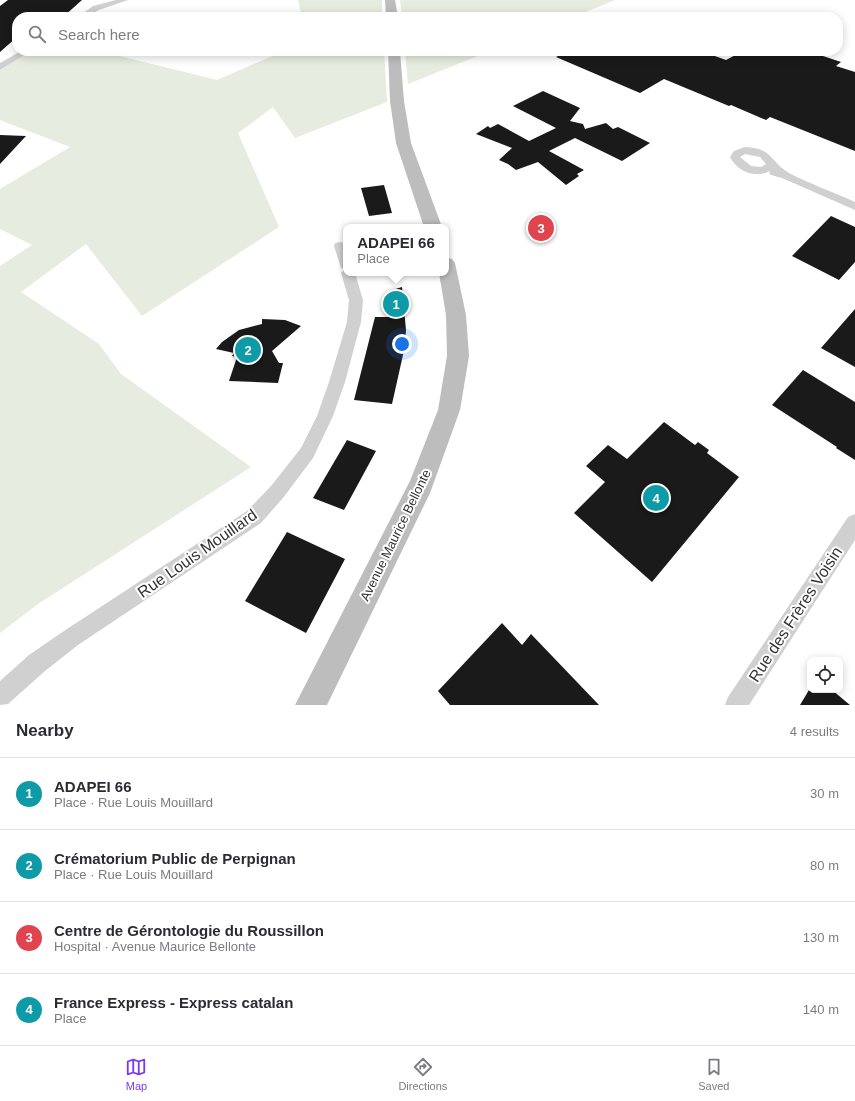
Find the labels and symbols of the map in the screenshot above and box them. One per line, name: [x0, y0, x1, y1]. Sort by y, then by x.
pin: 3: [528, 213, 554, 243]
pin: 1: [383, 289, 409, 319]
your location: [392, 334, 412, 354]
pin: 2: [235, 335, 261, 365]
street label: Avenue Maurice Bellonte: [357, 467, 434, 603]
pin: 4: [643, 483, 669, 513]
street label: Rue Louis Mouillard: [134, 506, 260, 601]
street label: Rue des Frères Voisin: [745, 544, 845, 685]

